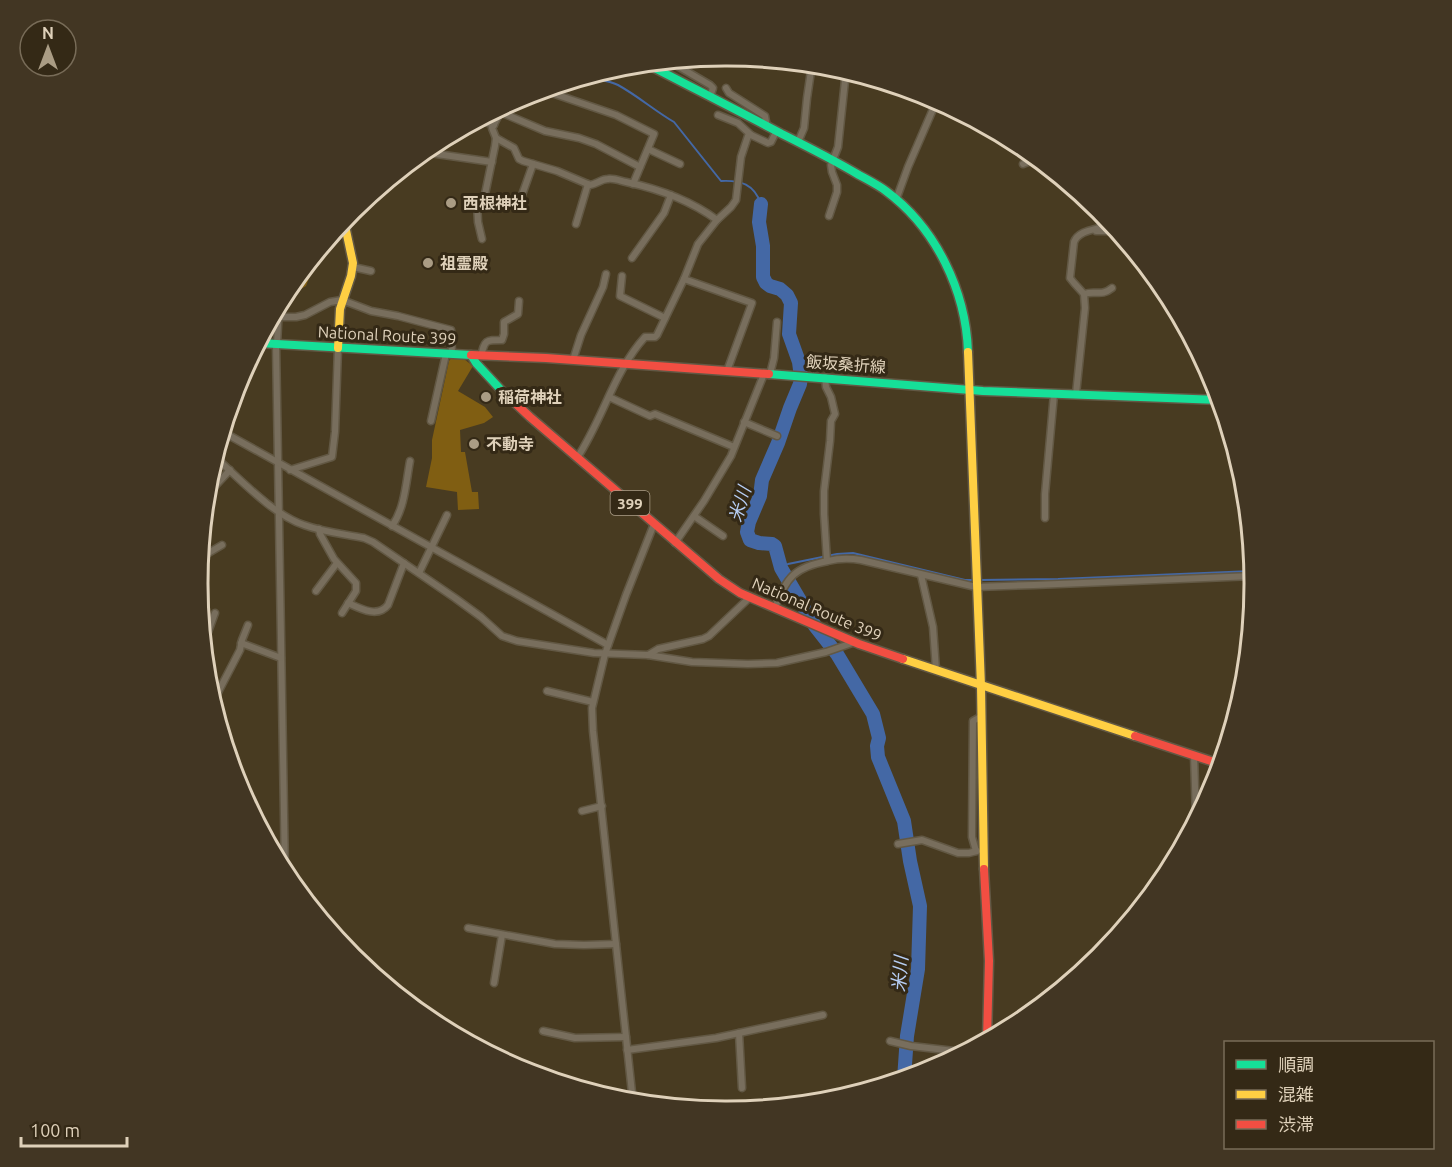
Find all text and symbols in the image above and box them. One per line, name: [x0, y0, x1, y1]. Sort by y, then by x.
north arrow: [18, 18, 78, 78]
text: N: [42, 24, 54, 42]
place label: 西根神社: [463, 194, 527, 212]
marker: 西根神社: [444, 196, 458, 210]
place label: 祖霊殿: [440, 254, 488, 272]
marker: 祖霊殿: [421, 256, 435, 270]
street label: National Route 399: [317, 322, 457, 348]
street label: 飯坂桑折線: [805, 352, 887, 376]
place label: 稲荷神社: [498, 388, 562, 406]
marker: 稲荷神社: [479, 390, 493, 404]
place label: 不動寺: [486, 435, 534, 453]
marker: 不動寺: [467, 437, 481, 451]
water label: 米川: [724, 482, 754, 524]
road number: 399: [610, 491, 650, 515]
street label: National Route 399: [750, 574, 884, 644]
water label: 米川: [887, 953, 911, 993]
legend: [1224, 1041, 1434, 1149]
text: 順調: [1278, 1054, 1314, 1074]
text: 混雑: [1278, 1084, 1314, 1104]
scale bar: [21, 1110, 128, 1148]
text: 渋滞: [1278, 1114, 1314, 1134]
text: 100 m: [30, 1120, 80, 1140]

